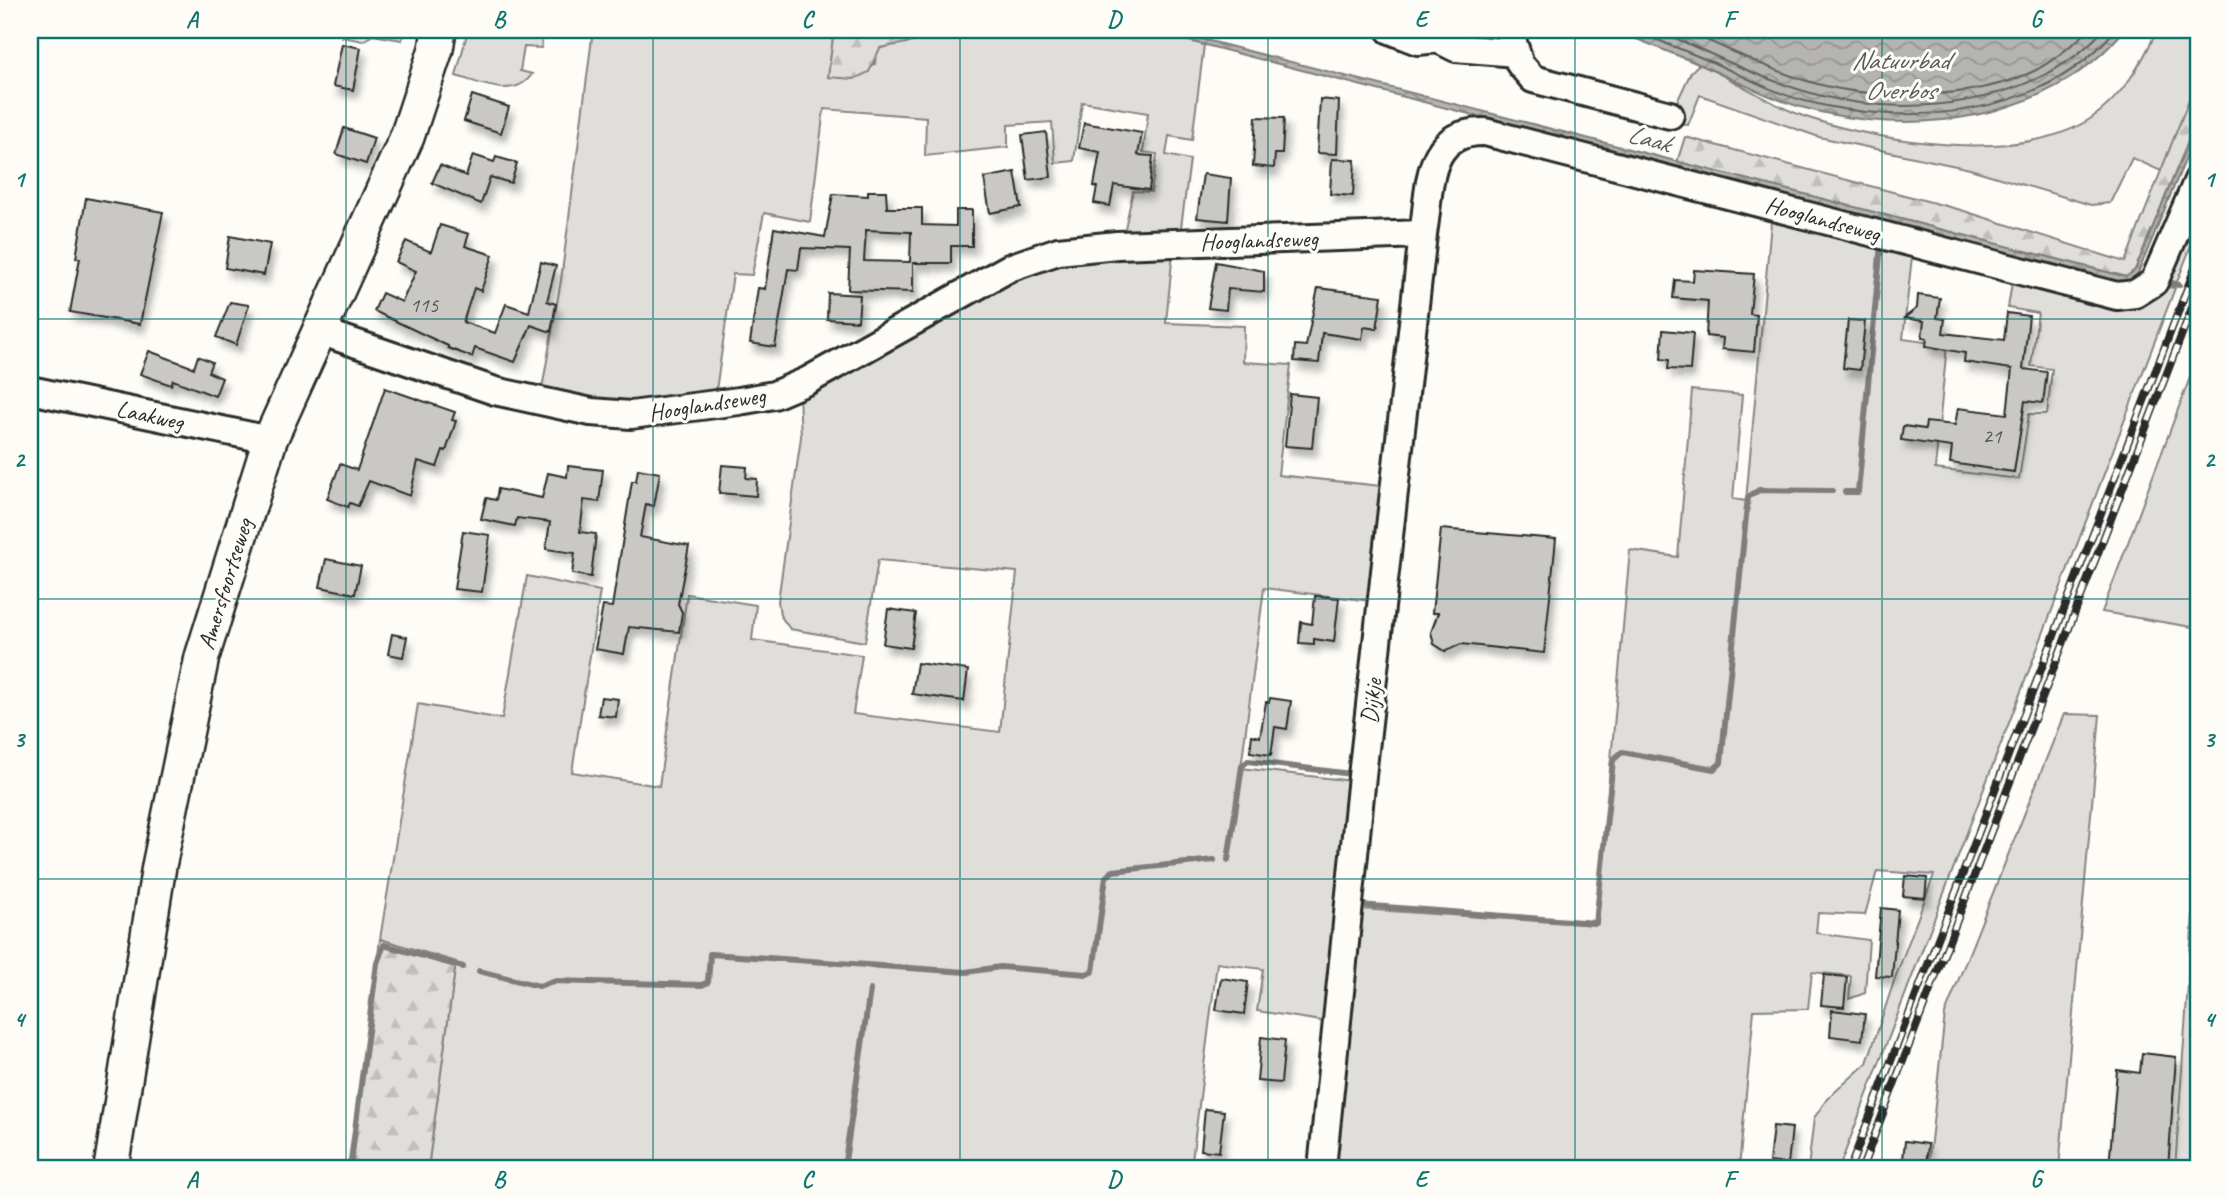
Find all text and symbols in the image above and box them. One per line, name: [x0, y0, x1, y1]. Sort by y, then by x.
text: A: [186, 5, 200, 34]
text: B: [493, 5, 507, 34]
text: C: [802, 5, 816, 34]
text: D: [1107, 5, 1123, 34]
text: E: [1415, 5, 1431, 34]
text: F: [1724, 5, 1740, 34]
text: G: [2030, 5, 2045, 34]
water label: Natuurbad Overbos: [1851, 44, 1956, 107]
water label: Laak: [1624, 117, 1678, 161]
text: 1: [14, 165, 27, 194]
text: 1: [2204, 165, 2217, 194]
street label: Hooglandseweg: [1762, 189, 1885, 249]
street label: Hooglandseweg: [1200, 223, 1320, 257]
house number: 115: [410, 292, 440, 318]
street label: Hooglandseweg: [646, 380, 769, 428]
street label: Laakweg: [114, 393, 188, 437]
house number: 21: [1983, 423, 2003, 449]
text: 2: [14, 445, 27, 474]
text: 2: [2204, 445, 2217, 474]
street label: Amersfoortseweg: [191, 513, 260, 653]
street label: Dijkje: [1354, 675, 1389, 725]
text: 3: [14, 725, 27, 754]
text: 3: [2204, 725, 2217, 754]
text: 4: [14, 1005, 27, 1034]
text: 4: [2204, 1005, 2217, 1034]
text: A: [186, 1165, 200, 1194]
text: B: [493, 1165, 507, 1194]
text: C: [802, 1165, 816, 1194]
text: D: [1107, 1165, 1123, 1194]
text: E: [1415, 1165, 1431, 1194]
text: F: [1724, 1165, 1740, 1194]
text: G: [2030, 1165, 2045, 1194]

